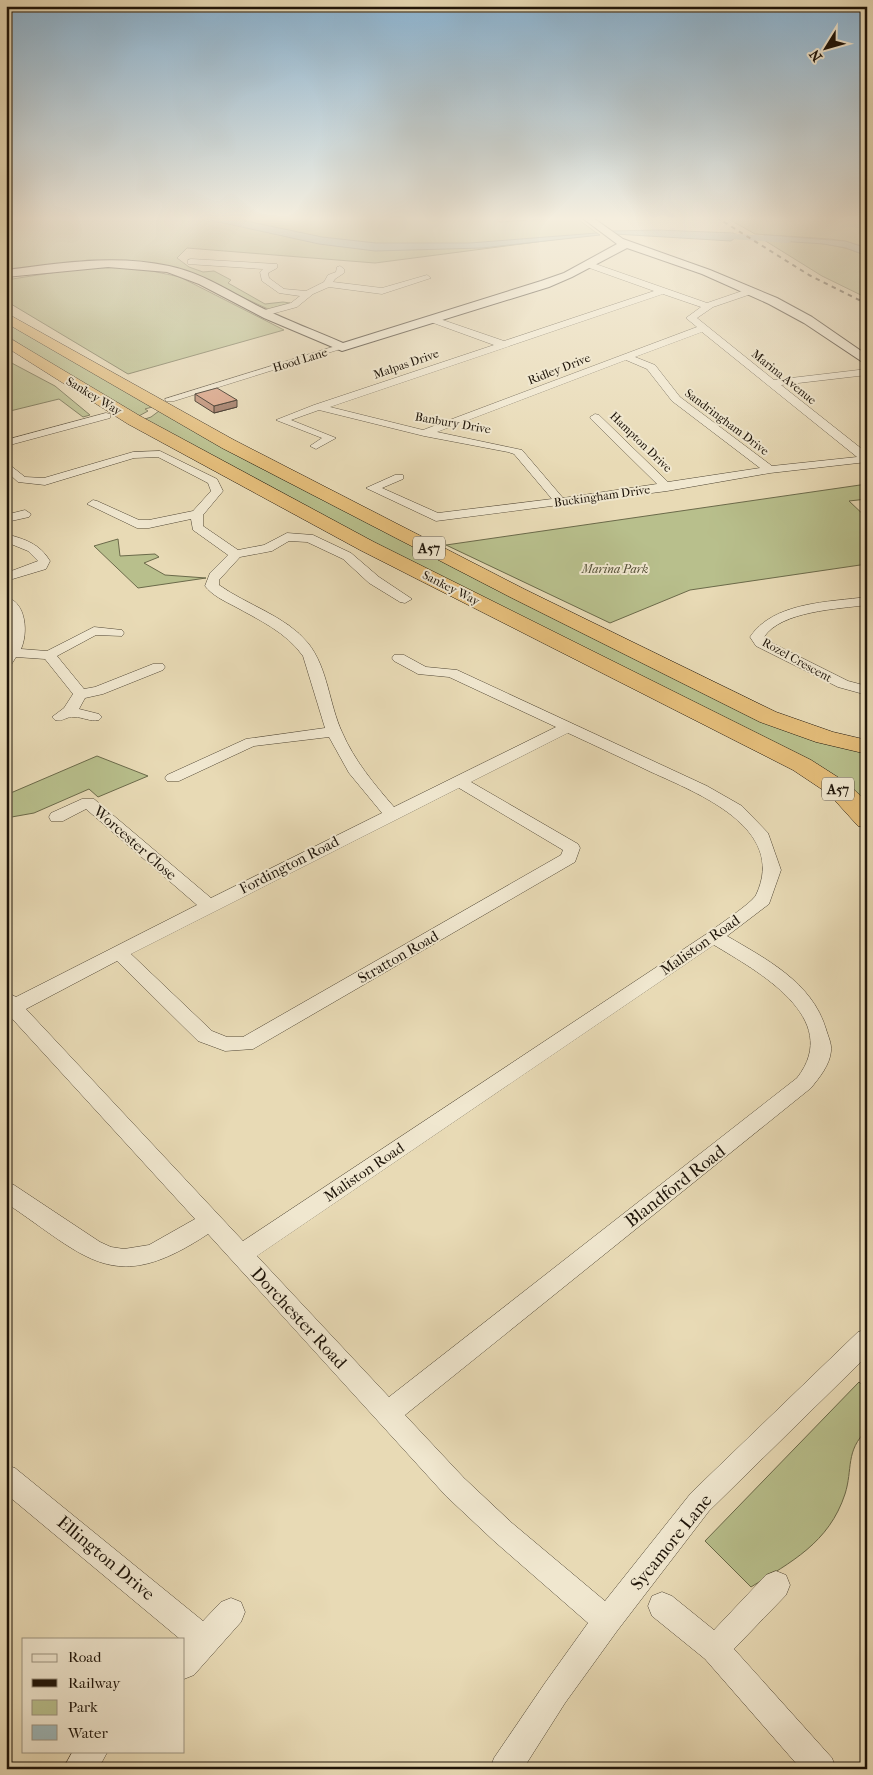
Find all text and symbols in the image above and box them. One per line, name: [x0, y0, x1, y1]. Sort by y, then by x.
north arrow: [800, 22, 850, 72]
text: N: [806, 46, 826, 65]
street label: Hood Lane: [271, 345, 329, 375]
street label: Malpas Drive: [371, 346, 441, 382]
street label: Marina Avenue: [749, 347, 819, 407]
street label: Ridley Drive: [526, 351, 592, 387]
street label: Sankey Way: [64, 374, 125, 418]
street label: Sandringham Drive: [682, 386, 772, 458]
street label: Banbury Drive: [414, 409, 492, 437]
street label: Hampton Drive: [607, 409, 675, 475]
street label: Buckingham Drive: [553, 482, 651, 510]
road number: A57: [413, 536, 445, 560]
park label: Marina Park: [581, 562, 648, 576]
street label: Sankey Way: [420, 568, 482, 609]
street label: Rozel Crescent: [760, 635, 835, 685]
road number: A57: [822, 778, 854, 801]
street label: Worcester Close: [89, 801, 181, 884]
street label: Fordington Road: [236, 832, 343, 898]
street label: Maliston Road: [657, 910, 744, 979]
street label: Stratton Road: [355, 926, 442, 987]
street label: Maliston Road: [320, 1138, 408, 1205]
street label: Blandford Road: [621, 1141, 730, 1232]
street label: Dorchester Road: [246, 1263, 351, 1373]
street label: Sycamore Lane: [626, 1490, 716, 1594]
street label: Ellington Drive: [53, 1512, 159, 1605]
legend: [22, 1638, 185, 1752]
text: Road: [68, 1648, 102, 1666]
text: Railway: [68, 1674, 121, 1692]
text: Park: [68, 1698, 98, 1716]
text: Water: [67, 1724, 108, 1742]

